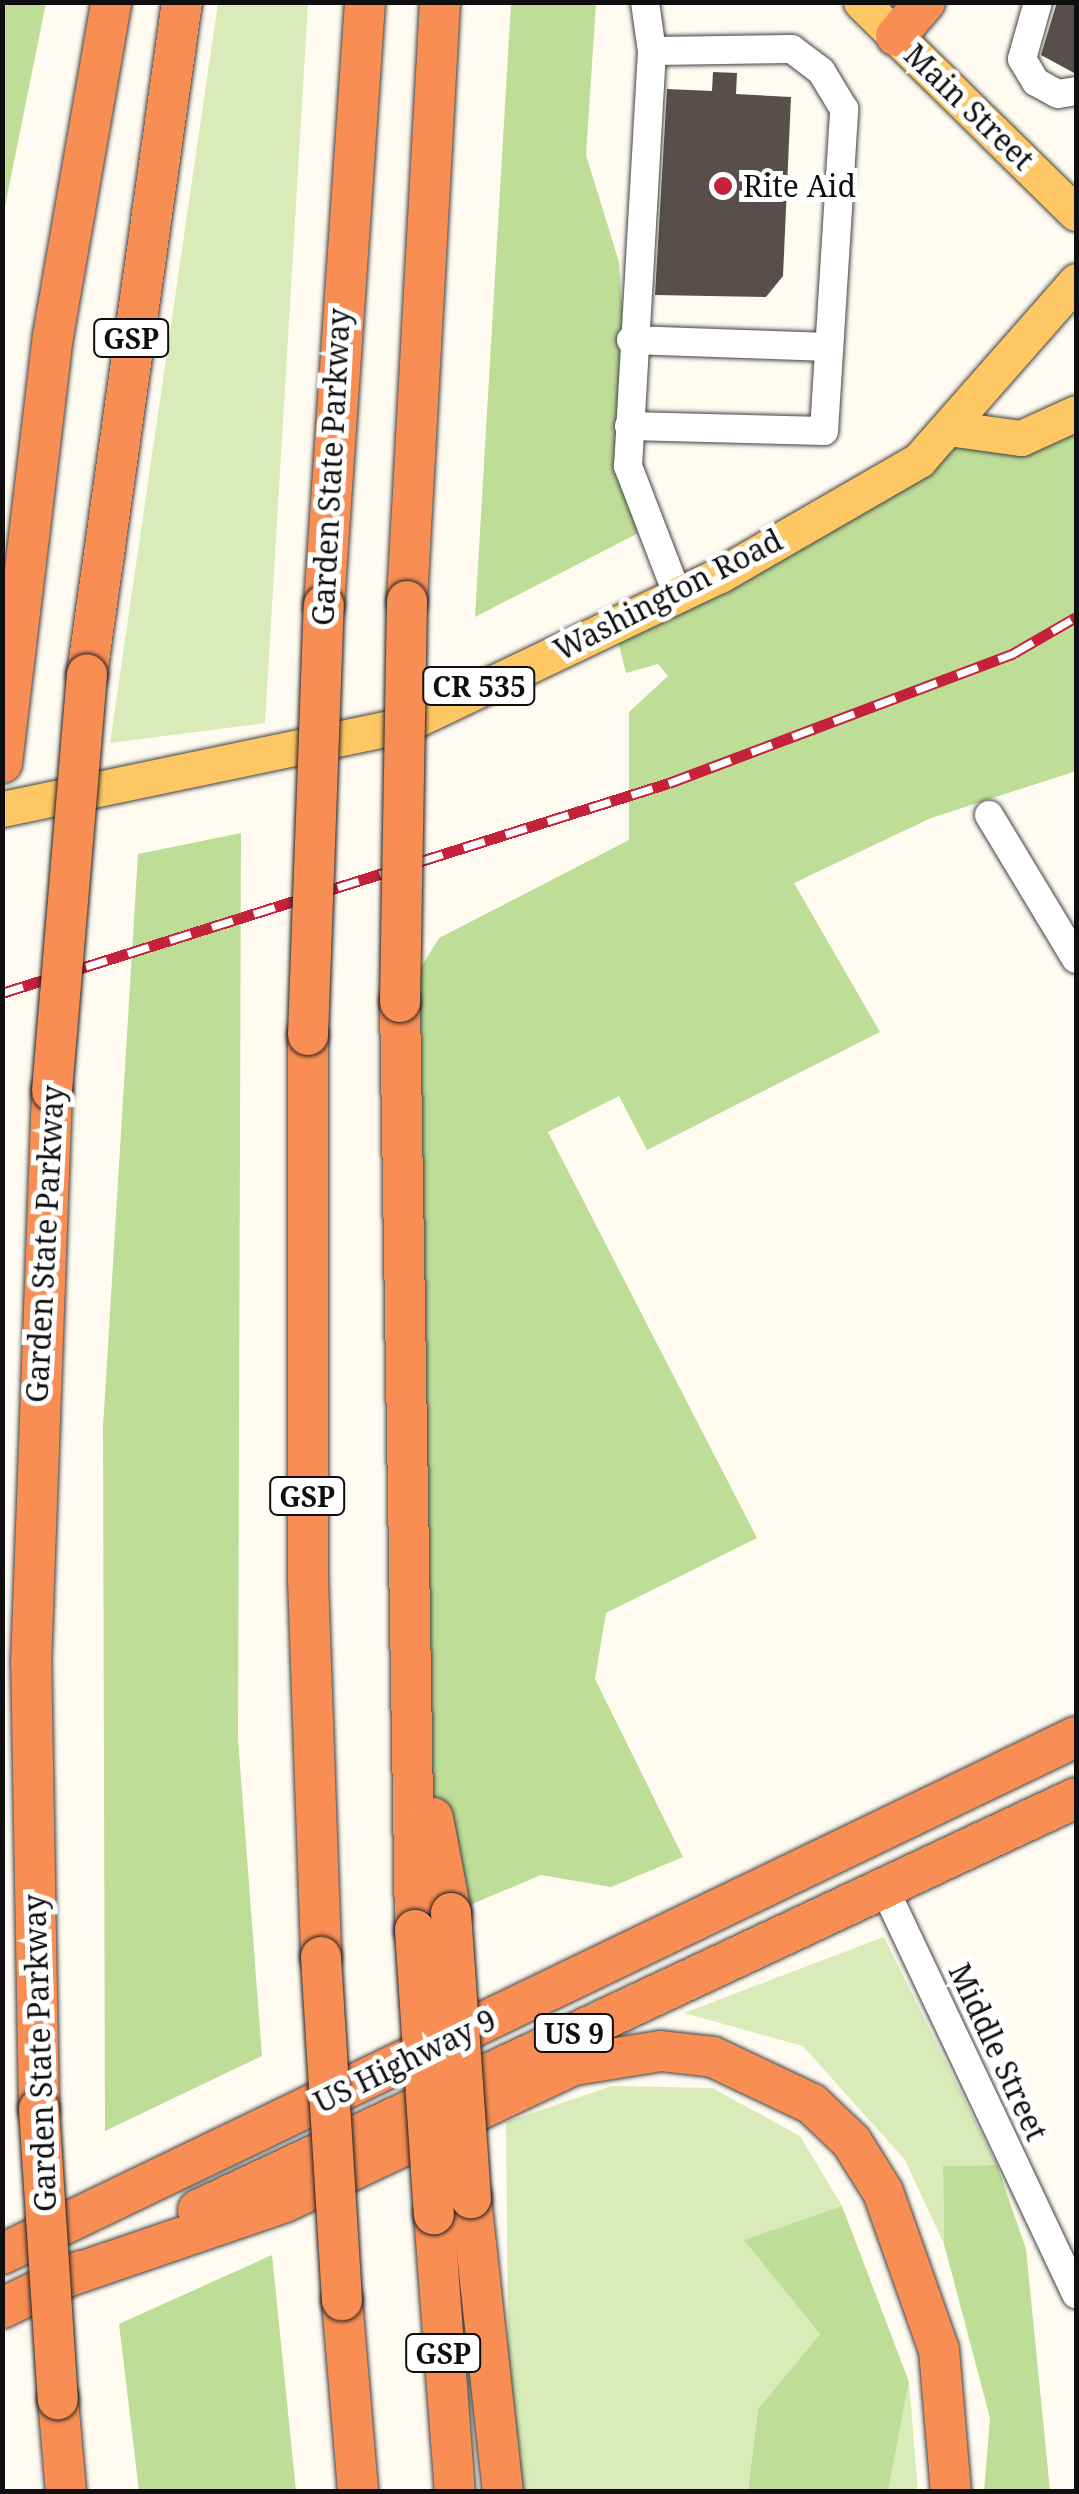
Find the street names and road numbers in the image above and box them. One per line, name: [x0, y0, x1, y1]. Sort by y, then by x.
street label: Main Street: [897, 37, 1041, 177]
street label: Garden State Parkway: [305, 307, 357, 627]
road number: GSP: [91, 315, 171, 361]
street label: Washington Road: [548, 522, 788, 668]
road number: CR 535: [422, 663, 536, 709]
street label: Garden State Parkway: [19, 1084, 71, 1404]
road number: GSP: [267, 1473, 347, 1519]
street label: Garden State Parkway: [16, 1893, 64, 2213]
street label: Middle Street: [941, 1958, 1055, 2146]
street label: US Highway 9: [308, 2001, 502, 2121]
road number: US 9: [532, 2010, 616, 2056]
road number: GSP: [403, 2330, 483, 2376]

